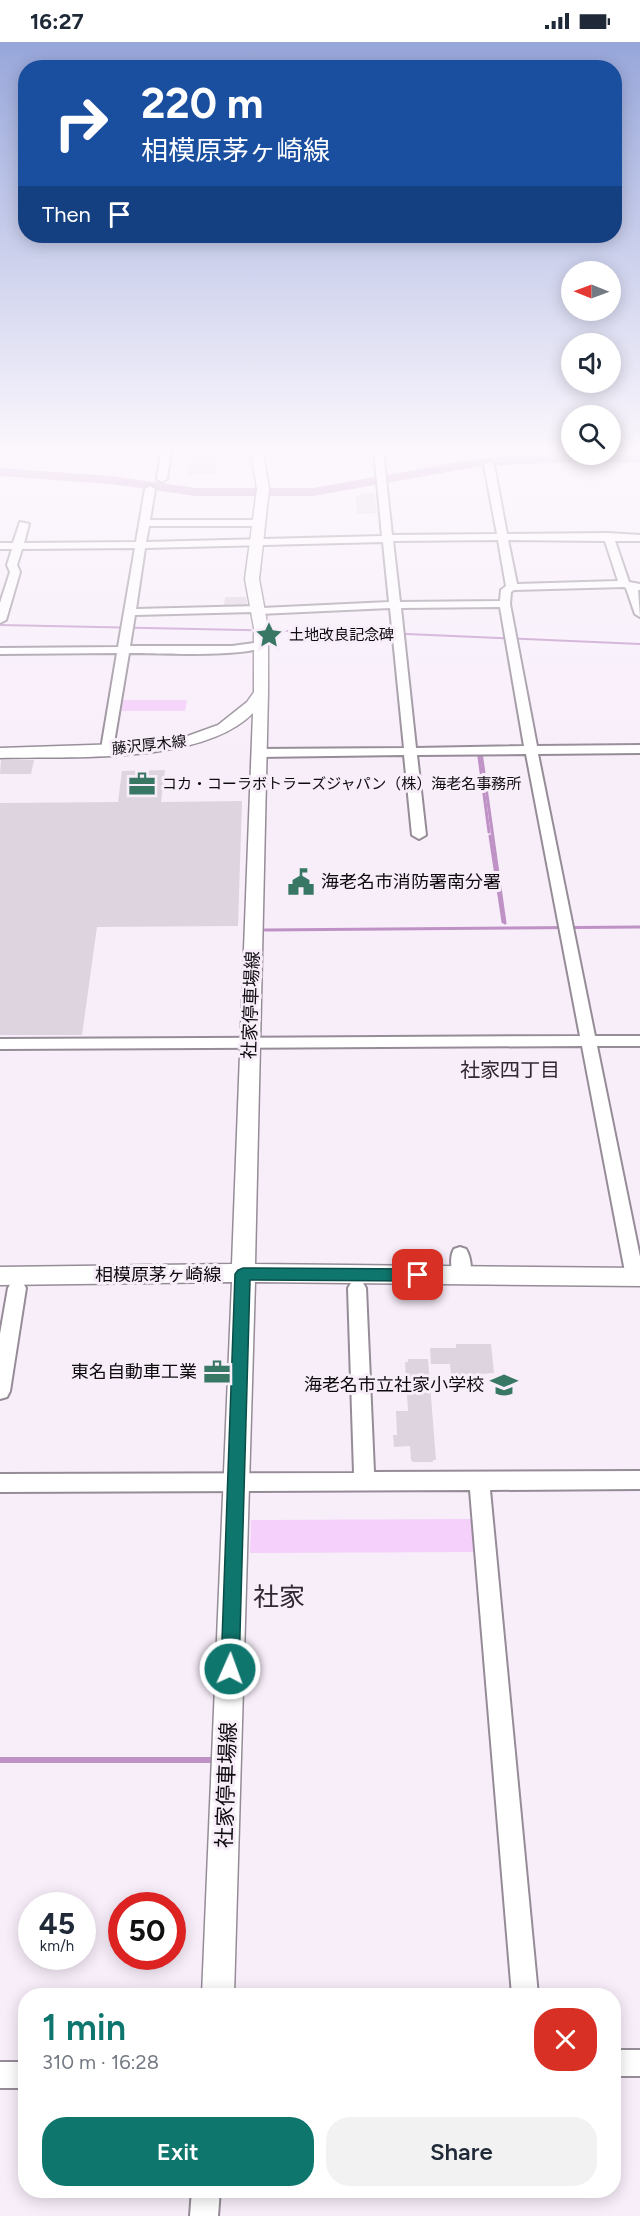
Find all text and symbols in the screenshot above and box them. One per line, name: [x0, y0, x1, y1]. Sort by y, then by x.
text: 16:27: [30, 8, 84, 35]
text: 220 m: [141, 78, 263, 129]
icon: right: [42, 84, 120, 162]
text: 相模原茅ヶ崎線: [141, 134, 330, 167]
icon: arrive: [103, 198, 136, 231]
text: Then: [42, 201, 91, 228]
north arrow: [561, 261, 621, 321]
map controls: [561, 261, 621, 465]
button: sound: [561, 333, 621, 393]
button: search: [561, 405, 621, 465]
place icon: 土地改良記念碑: [254, 620, 284, 650]
place label: 土地改良記念碑: [289, 626, 394, 644]
street label: 藤沢厚木線: [111, 732, 187, 758]
office icon: コカ・コーラボトラーズジャパン（株）海老名事務所: [127, 769, 157, 799]
place label: コカ・コーラボトラーズジャパン（株）海老名事務所: [162, 775, 521, 793]
public building icon: 海老名市消防署南分署: [286, 867, 316, 897]
place label: 海老名市消防署南分署: [321, 871, 501, 893]
street label: 社家停車場線: [238, 951, 264, 1059]
district label: 社家四丁目: [460, 1058, 560, 1082]
pin: [392, 1249, 443, 1300]
icon: arrive: [401, 1258, 434, 1291]
street label: 相模原茅ヶ崎線: [95, 1264, 221, 1286]
office icon: 東名自動車工業: [202, 1357, 232, 1387]
place label: 東名自動車工業: [71, 1361, 197, 1383]
school or university icon: 海老名市立社家小学校: [489, 1370, 519, 1400]
place label: 海老名市立社家小学校: [304, 1374, 484, 1396]
district label: 社家: [253, 1581, 305, 1613]
position arrow: [198, 1637, 262, 1701]
street label: 社家停車場線: [211, 1722, 241, 1848]
speed limit sign: 50: [108, 1892, 186, 1970]
text: 45: [39, 1905, 75, 1942]
text: km/h: [40, 1937, 74, 1955]
text: 1 min: [42, 2006, 126, 2049]
button: close: [534, 2008, 597, 2071]
text: 310 m · 16:28: [42, 2050, 159, 2074]
button: Exit: [42, 2117, 314, 2186]
button: Share: [326, 2117, 597, 2186]

